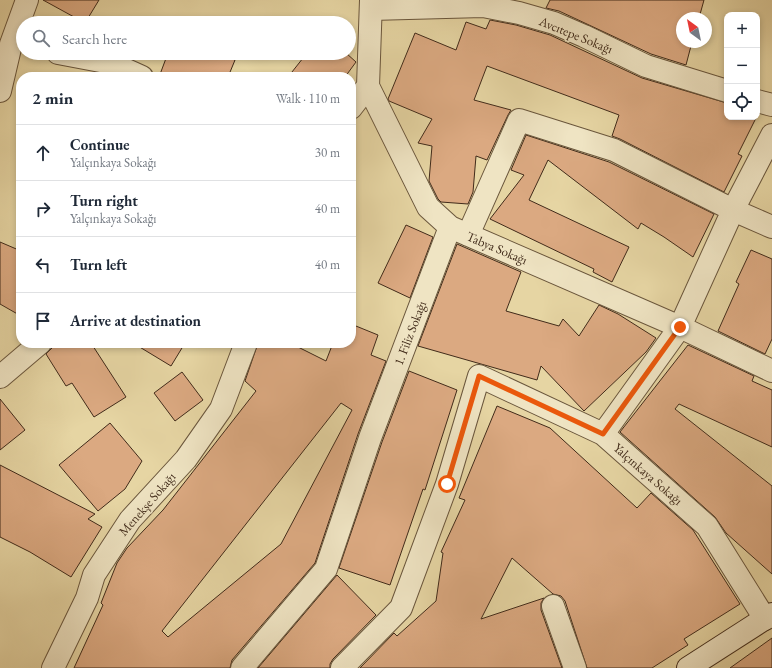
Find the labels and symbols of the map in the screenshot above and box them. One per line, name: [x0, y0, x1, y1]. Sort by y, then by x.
street label: Avcıtepe Sokağı: [536, 12, 615, 57]
north arrow: [676, 12, 712, 48]
street label: Tabya Sokağı: [464, 228, 530, 268]
street label: 1. Filiz Sokağı: [390, 298, 430, 368]
route end: [671, 318, 689, 336]
street label: Yalçınkaya Sokağı: [610, 439, 686, 509]
street label: Menekşe Sokağı: [115, 469, 179, 539]
route start: [438, 475, 456, 493]

